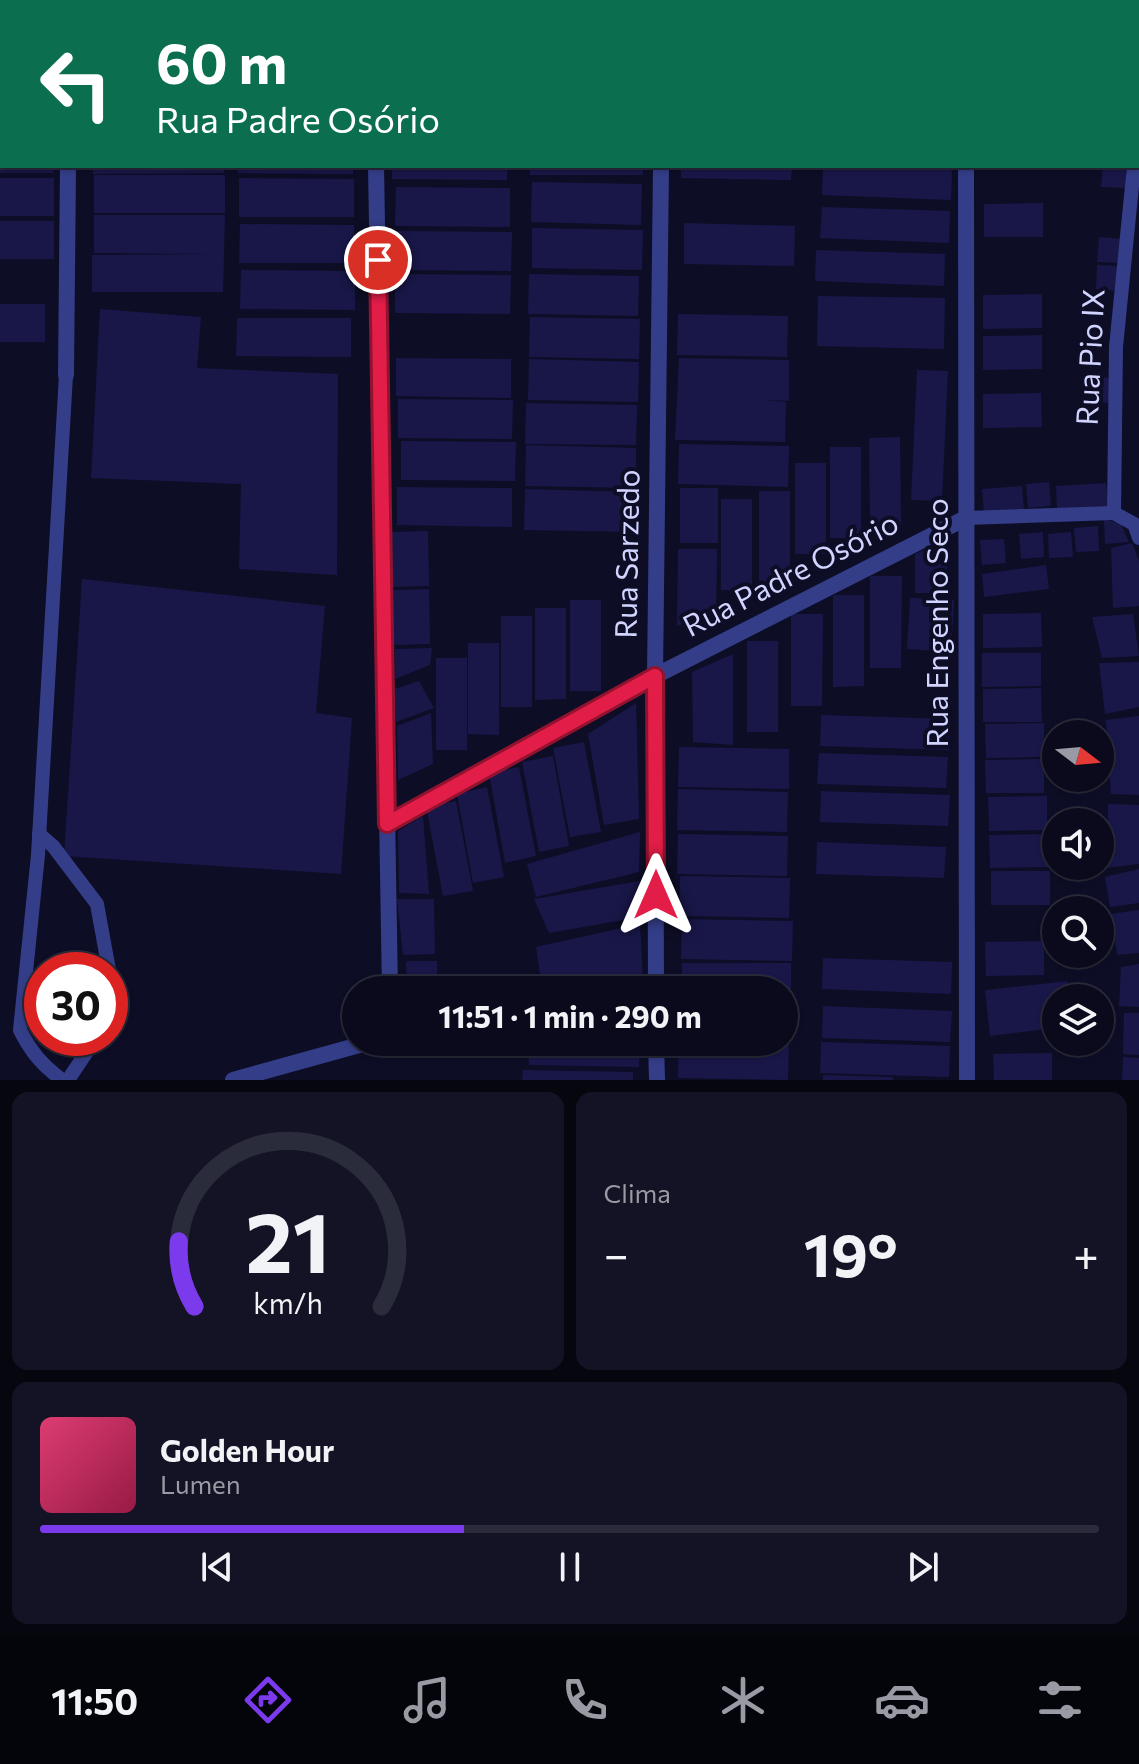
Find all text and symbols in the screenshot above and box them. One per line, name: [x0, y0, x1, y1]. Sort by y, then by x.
text: 60 m: [156, 27, 287, 96]
icon: left: [24, 32, 128, 136]
text: Rua Padre Osório: [156, 96, 440, 140]
pin: [344, 226, 412, 294]
icon: arrive: [356, 238, 400, 282]
street label: Rua Pio IX: [1066, 287, 1111, 426]
street label: Rua Sarzedo: [606, 469, 645, 639]
street label: Rua Engenho Seco: [917, 498, 954, 748]
street label: Rua Padre Osório: [676, 503, 904, 643]
north arrow: [1042, 720, 1114, 792]
map controls: [1042, 720, 1114, 1056]
button: sound: [1042, 808, 1114, 880]
position arrow: [614, 853, 698, 937]
button: search: [1042, 896, 1114, 968]
speed limit sign: 30: [24, 952, 128, 1056]
button: layers: [1042, 984, 1114, 1056]
text: 11:51 · 1 min · 290 m: [438, 997, 702, 1034]
text: Clima: [604, 1177, 671, 1208]
text: 21: [245, 1188, 330, 1290]
text: 19°: [804, 1216, 898, 1289]
text: −: [604, 1226, 629, 1280]
text: +: [1073, 1226, 1099, 1280]
text: km/h: [253, 1285, 323, 1320]
text: Golden Hour: [160, 1431, 334, 1468]
text: Lumen: [160, 1468, 241, 1499]
icon: previous: [195, 1545, 239, 1589]
icon: pause: [548, 1545, 592, 1589]
icon: next: [901, 1545, 945, 1589]
icon: directions: [240, 1672, 296, 1728]
icon: music: [399, 1672, 455, 1728]
icon: phone: [557, 1672, 613, 1728]
icon: climate: [715, 1672, 771, 1728]
icon: car: [874, 1672, 930, 1728]
icon: filters: [1032, 1672, 1088, 1728]
text: 11:50: [51, 1678, 138, 1722]

